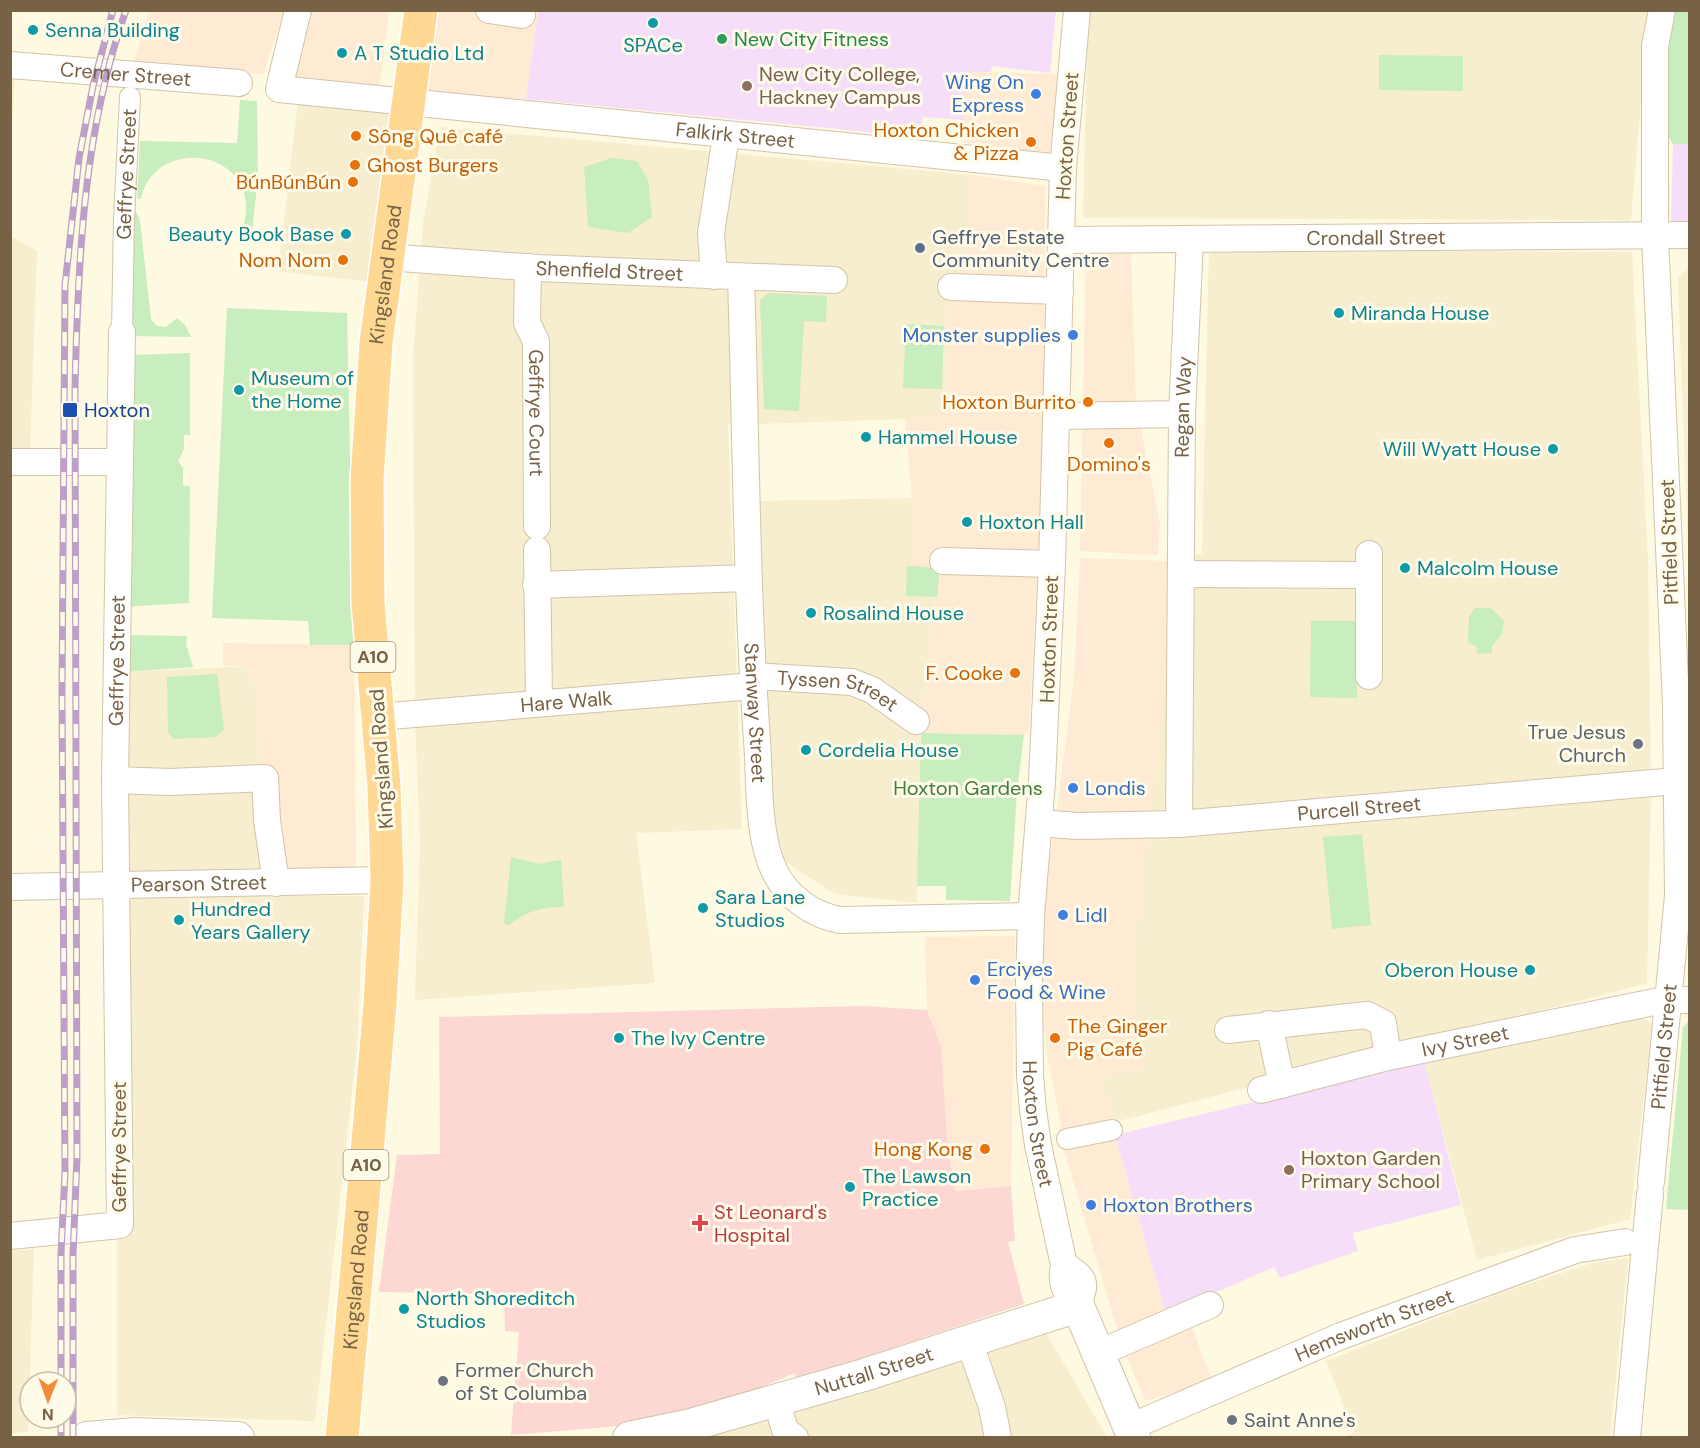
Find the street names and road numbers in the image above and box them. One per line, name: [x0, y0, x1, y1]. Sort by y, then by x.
street label: Cremer Street: [59, 56, 192, 92]
street label: Hoxton Street: [1050, 71, 1084, 201]
street label: Geffrye Street: [111, 108, 142, 240]
street label: Falkirk Street: [675, 116, 797, 154]
street label: Kingsland Road: [363, 203, 408, 346]
street label: Crondall Street: [1306, 224, 1446, 251]
street label: Shenfield Street: [535, 255, 684, 287]
street label: Geffrye Court: [523, 349, 550, 477]
street label: Regan Way: [1169, 356, 1198, 458]
street label: Pitfield Street: [1654, 479, 1684, 605]
street label: Hoxton Street: [1034, 574, 1064, 703]
street label: Geffrye Street: [103, 595, 131, 726]
road number: A10: [350, 642, 395, 672]
street label: Stanway Street: [738, 642, 772, 783]
street label: Tyssen Street: [776, 664, 903, 718]
street label: Hare Walk: [519, 685, 613, 718]
street label: Kingsland Road: [363, 688, 399, 830]
street label: Purcell Street: [1296, 790, 1422, 827]
street label: Pearson Street: [131, 869, 267, 898]
street label: Pitfield Street: [1645, 983, 1683, 1111]
street label: Ivy Street: [1419, 1019, 1511, 1063]
street label: Hoxton Street: [1017, 1060, 1060, 1190]
street label: Geffrye Street: [106, 1081, 132, 1213]
road number: A10: [344, 1150, 388, 1180]
street label: Kingsland Road: [337, 1208, 375, 1351]
street label: Hemsworth Street: [1291, 1283, 1457, 1367]
street label: Nuttall Street: [812, 1340, 937, 1402]

